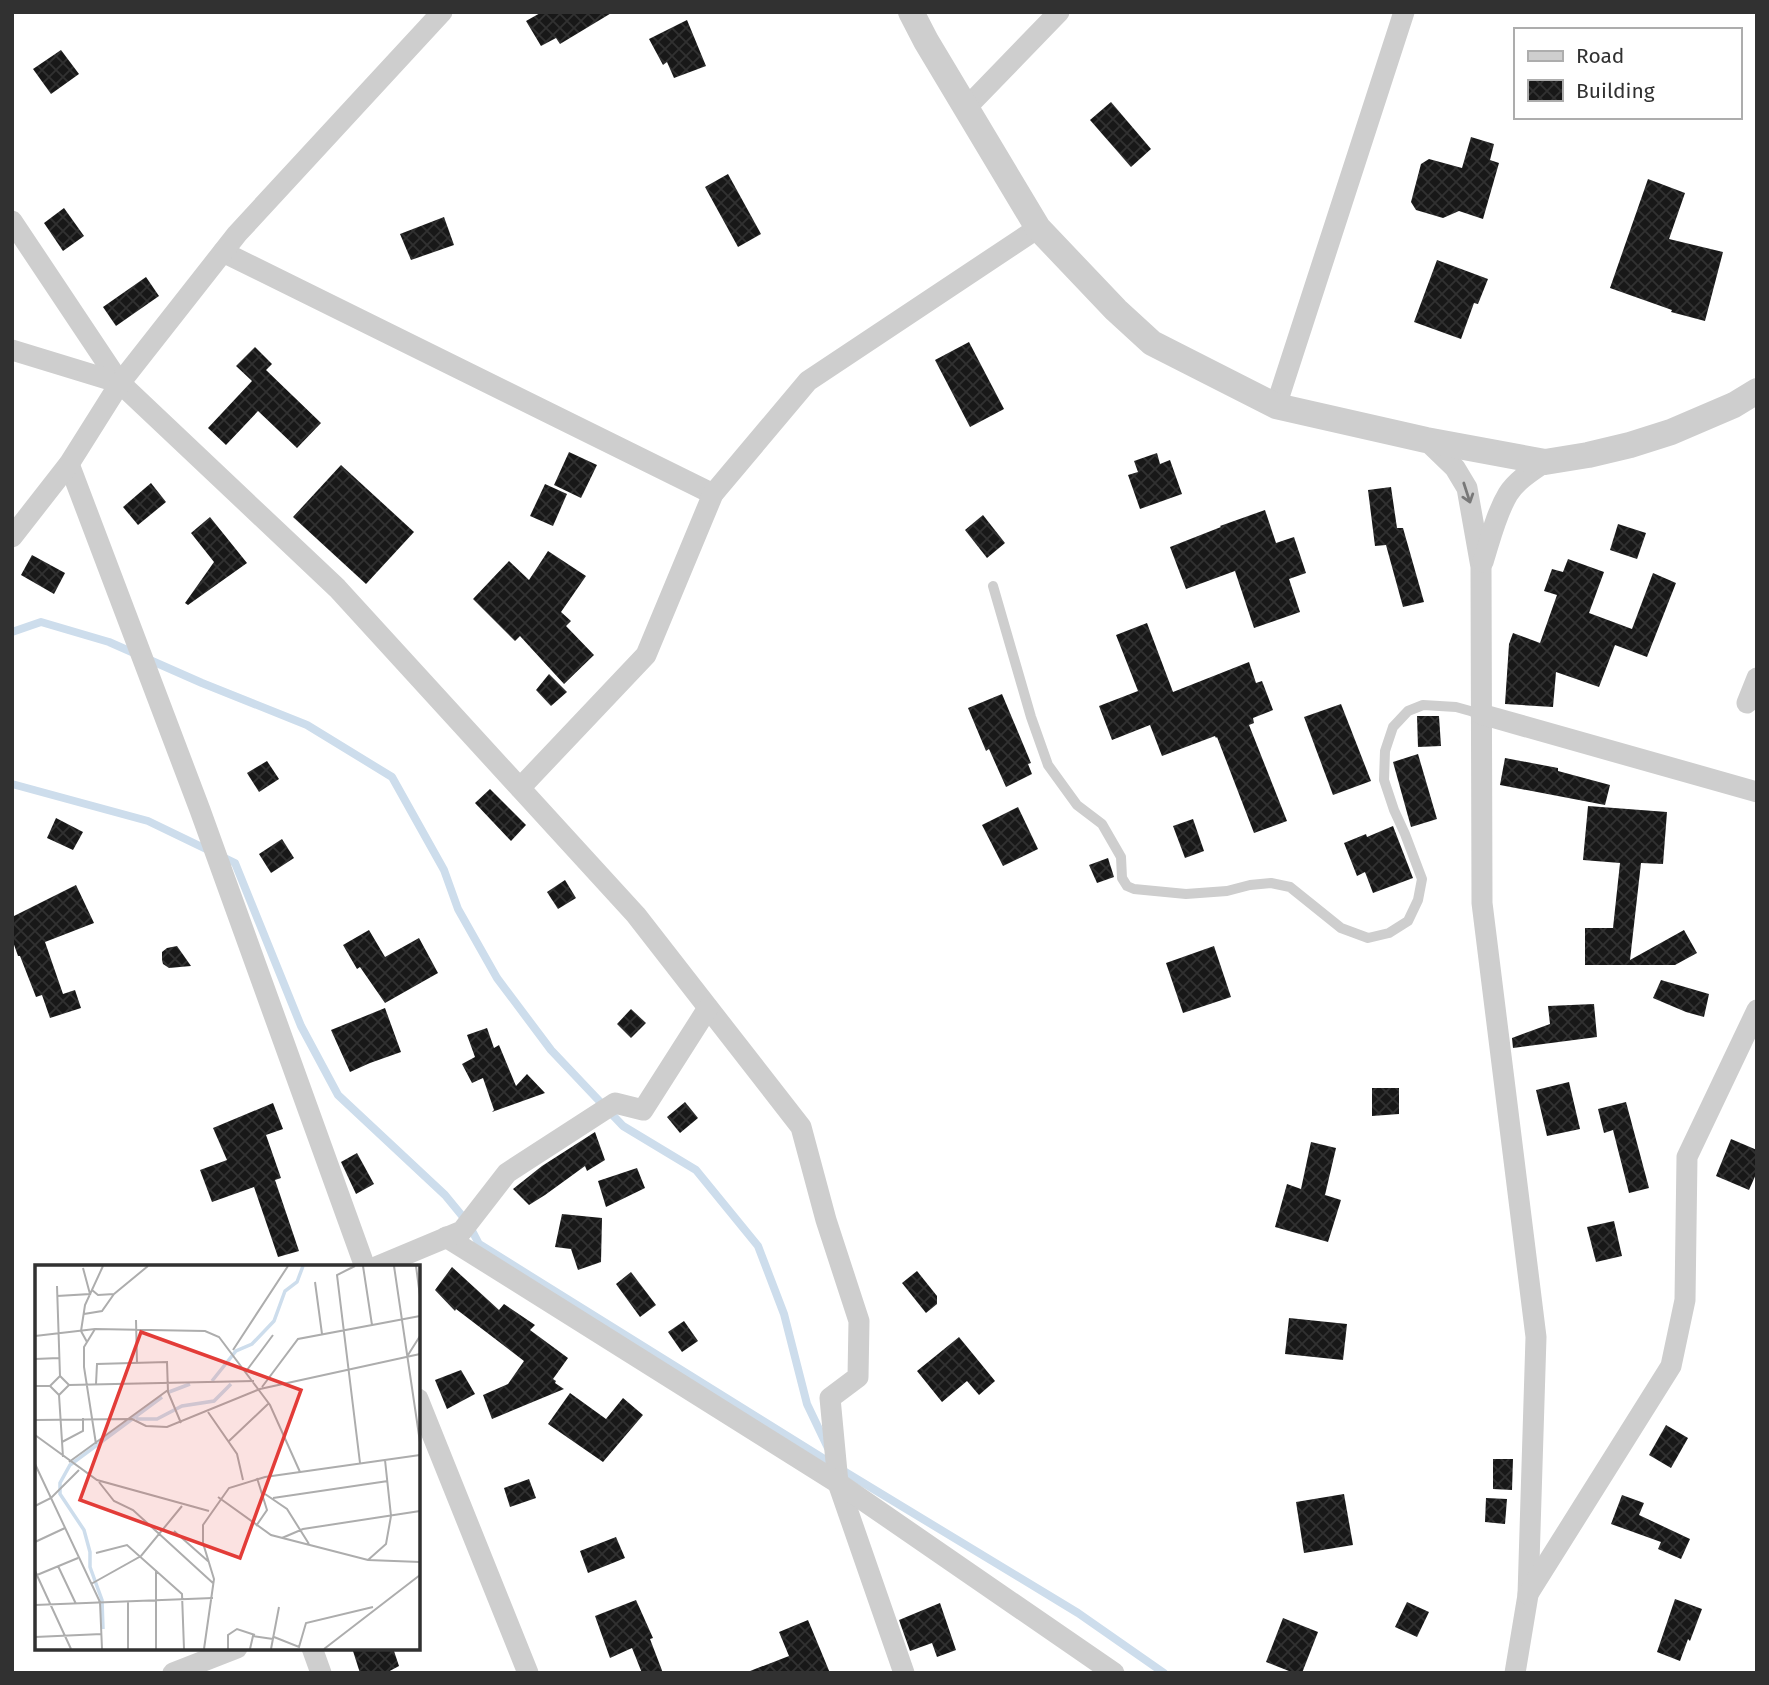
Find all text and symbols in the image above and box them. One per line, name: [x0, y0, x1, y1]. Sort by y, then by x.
legend: [1514, 28, 1741, 119]
text: Road: [1576, 43, 1624, 69]
text: Building: [1576, 78, 1655, 104]
one-way arrow: [1461, 482, 1474, 504]
inset map: [35, 1265, 420, 1650]

